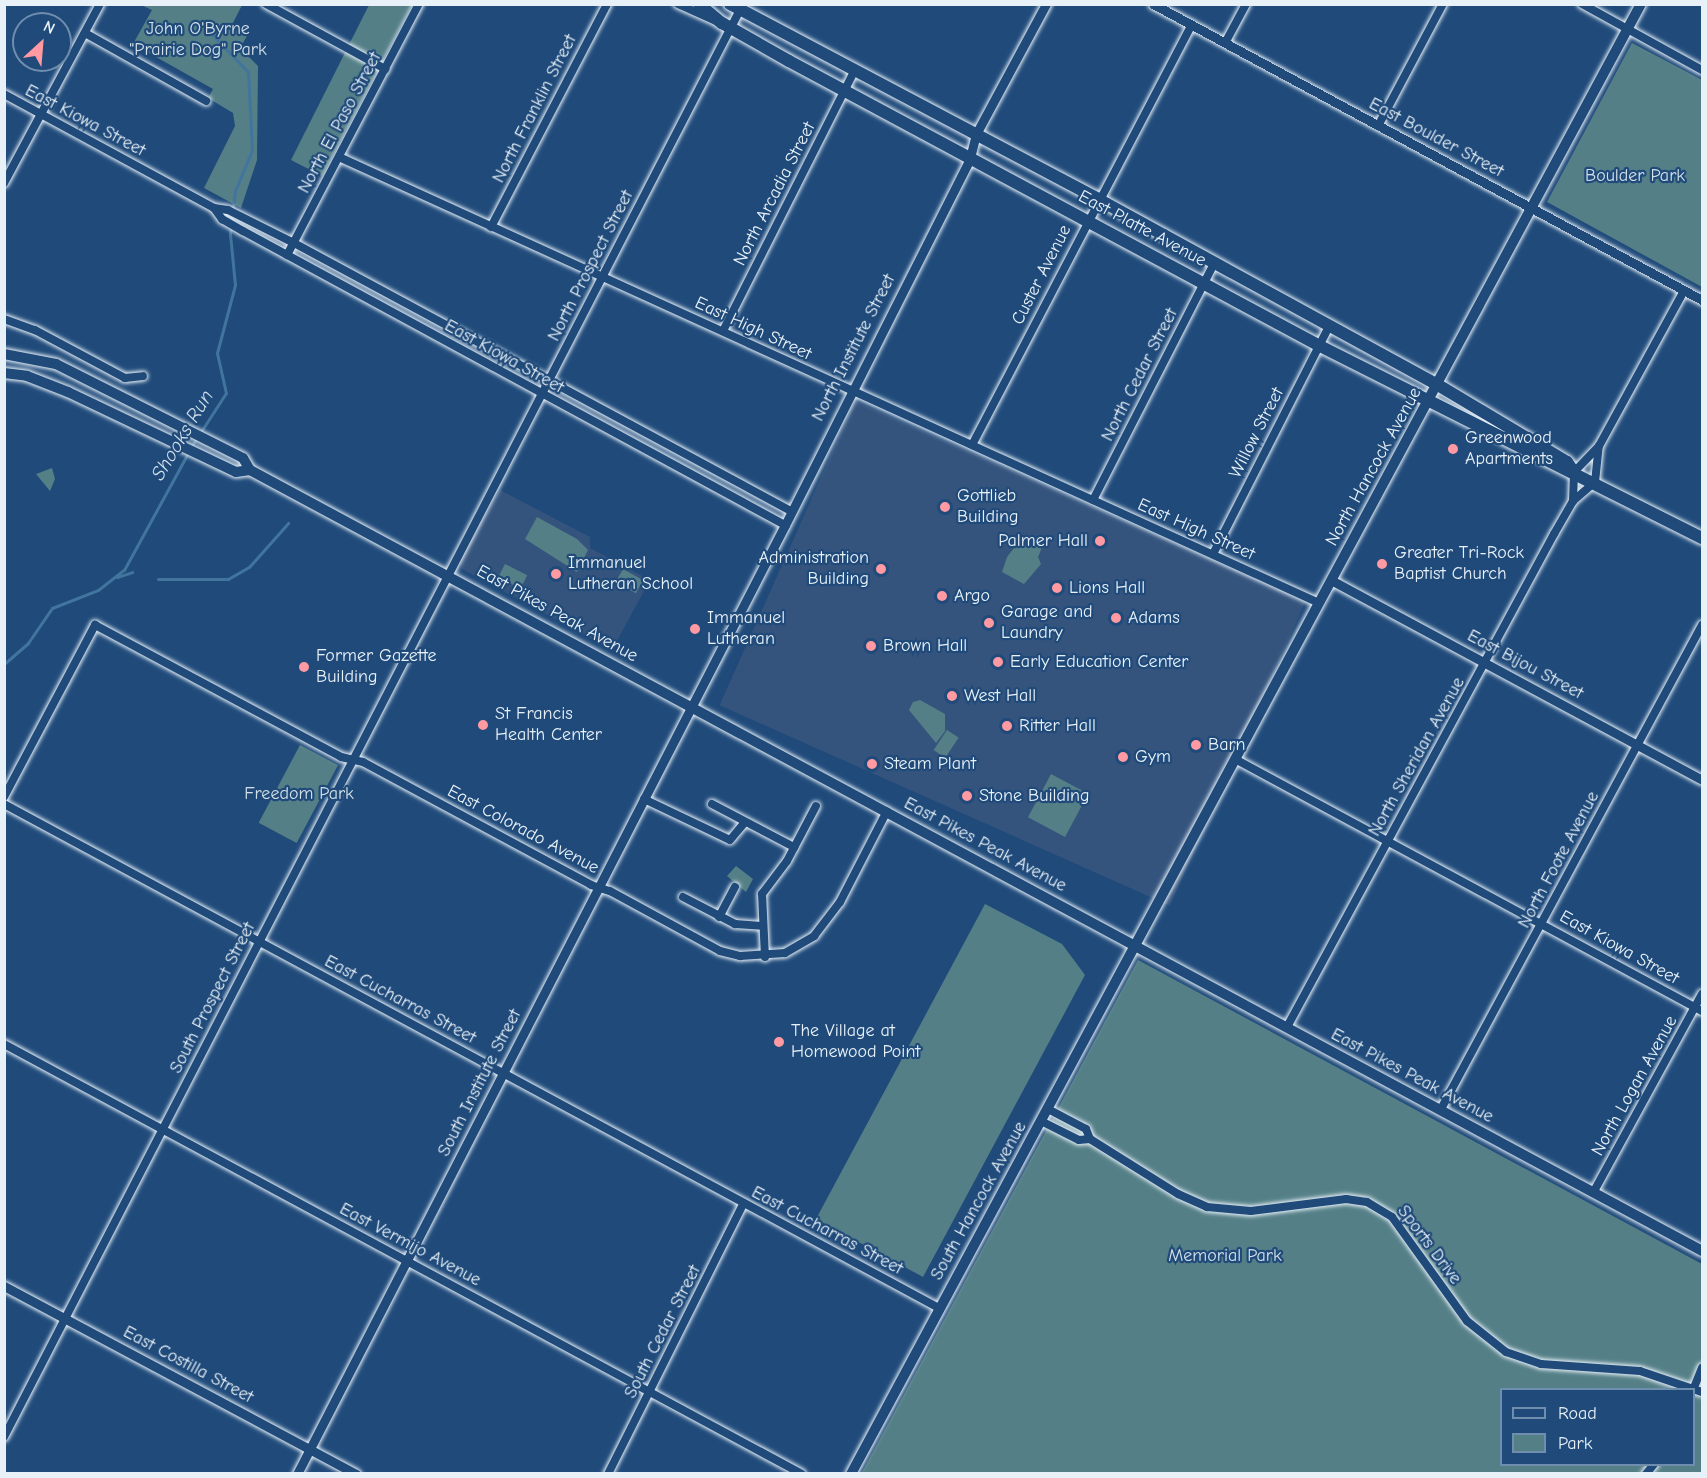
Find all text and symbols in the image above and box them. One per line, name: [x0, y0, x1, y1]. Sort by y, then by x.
north arrow: [12, 12, 72, 72]
text: N: [40, 17, 58, 38]
park label: John O'Byrne "Prairie Dog" Park: [129, 19, 267, 62]
street label: North Franklin Street: [488, 31, 582, 187]
street label: North El Paso Street: [294, 49, 386, 197]
street label: East Kiowa Street: [21, 80, 149, 162]
street label: East Boulder Street: [1365, 93, 1507, 183]
street label: North Arcadia Street: [729, 119, 821, 269]
park label: Boulder Park: [1585, 165, 1685, 187]
street label: East Platte Avenue: [1074, 186, 1210, 272]
street label: North Prospect Street: [544, 187, 638, 345]
street label: Custer Avenue: [1008, 221, 1076, 329]
street label: North Institute Street: [808, 271, 900, 425]
street label: East High Street: [691, 293, 815, 365]
street label: North Cedar Street: [1097, 305, 1183, 445]
street label: East Kiowa Street: [441, 315, 567, 399]
street label: Willow Street: [1225, 384, 1289, 482]
street label: North Hancock Avenue: [1321, 384, 1427, 550]
water label: Shooks Run: [146, 385, 218, 485]
place label: Greenwood Apartments: [1465, 428, 1553, 470]
marker: Greenwood Apartments: [1446, 442, 1460, 456]
place label: Gottlieb Building: [957, 486, 1019, 528]
street label: East High Street: [1134, 494, 1258, 566]
marker: Gottlieb Building: [938, 500, 952, 514]
place label: Palmer Hall: [998, 530, 1088, 552]
marker: Palmer Hall: [1093, 534, 1107, 548]
place label: Greater Tri-Rock Baptist Church: [1394, 543, 1524, 586]
place label: Administration Building: [759, 548, 869, 590]
place label: Immanuel Lutheran School: [568, 553, 693, 596]
marker: Greater Tri-Rock Baptist Church: [1375, 557, 1389, 571]
street label: East Pikes Peak Avenue: [473, 561, 641, 667]
marker: Administration Building: [874, 562, 888, 576]
marker: Immanuel Lutheran School: [549, 567, 563, 581]
place label: Lions Hall: [1069, 577, 1145, 599]
marker: Lions Hall: [1050, 581, 1064, 595]
place label: Argo: [954, 585, 990, 607]
marker: Argo: [935, 589, 949, 603]
place label: Garage and Laundry: [1001, 602, 1093, 644]
place label: Adams: [1128, 607, 1180, 629]
place label: Immanuel Lutheran: [707, 608, 785, 650]
marker: Adams: [1109, 611, 1123, 625]
marker: Garage and Laundry: [982, 616, 996, 630]
marker: Immanuel Lutheran: [688, 622, 702, 636]
street label: East Bijou Street: [1463, 625, 1587, 705]
place label: Brown Hall: [883, 635, 967, 657]
marker: Brown Hall: [864, 639, 878, 653]
place label: Former Gazette Building: [316, 646, 436, 688]
place label: Early Education Center: [1010, 651, 1188, 673]
marker: Early Education Center: [991, 655, 1005, 669]
marker: Former Gazette Building: [297, 660, 311, 674]
street label: North Sheridan Avenue: [1364, 674, 1470, 840]
place label: West Hall: [964, 685, 1036, 707]
marker: West Hall: [945, 689, 959, 703]
place label: St Francis Health Center: [495, 704, 602, 746]
place label: Ritter Hall: [1019, 715, 1096, 737]
marker: St Francis Health Center: [476, 718, 490, 732]
marker: Ritter Hall: [1000, 719, 1014, 733]
place label: Barn: [1208, 734, 1246, 756]
marker: Barn: [1189, 738, 1203, 752]
place label: Gym: [1135, 746, 1171, 768]
marker: Gym: [1116, 750, 1130, 764]
place label: Steam Plant: [884, 753, 976, 775]
marker: Steam Plant: [865, 757, 879, 771]
street label: East Colorado Avenue: [443, 781, 603, 879]
park label: Freedom Park: [244, 783, 354, 805]
place label: Stone Building: [979, 785, 1090, 807]
street label: North Foote Avenue: [1514, 788, 1604, 932]
marker: Stone Building: [960, 789, 974, 803]
street label: East Pikes Peak Avenue: [900, 793, 1070, 897]
street label: East Kiowa Street: [1556, 906, 1682, 990]
street label: South Prospect Street: [166, 919, 260, 1077]
street label: East Cucharras Street: [321, 951, 479, 1049]
street label: South Institute Street: [434, 1006, 526, 1160]
street label: North Logan Avenue: [1587, 1012, 1683, 1160]
place label: The Village at Homewood Point: [791, 1021, 921, 1064]
street label: East Pikes Peak Avenue: [1327, 1024, 1497, 1128]
marker: The Village at Homewood Point: [772, 1035, 786, 1049]
street label: South Hancock Avenue: [926, 1118, 1032, 1284]
street label: East Cucharras Street: [748, 1182, 906, 1280]
street label: East Vermijo Avenue: [336, 1199, 484, 1291]
street label: Sports Drive: [1392, 1201, 1466, 1289]
park label: Memorial Park: [1168, 1245, 1282, 1267]
street label: South Cedar Street: [620, 1262, 706, 1402]
street label: East Costilla Street: [119, 1322, 257, 1408]
legend: [1500, 1388, 1695, 1466]
text: Road: [1558, 1403, 1597, 1424]
text: Park: [1558, 1433, 1592, 1454]

